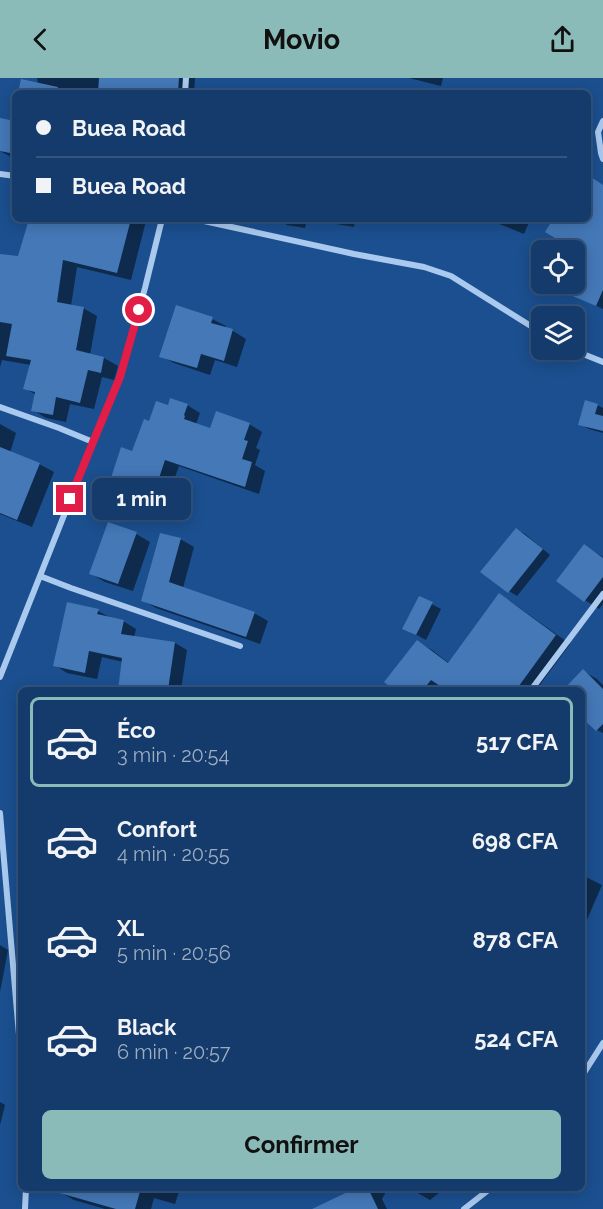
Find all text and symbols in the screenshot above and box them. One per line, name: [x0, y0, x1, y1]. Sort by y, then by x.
icon: back: [24, 23, 57, 56]
icon: share: [546, 23, 579, 56]
text: Movio: [263, 24, 340, 55]
text: Buea Road: [72, 115, 186, 141]
text: Buea Road: [72, 173, 186, 199]
map controls: [531, 240, 585, 360]
button: locate: [531, 240, 585, 294]
route start: [125, 296, 152, 323]
button: layers: [531, 306, 585, 360]
callout: 1 min: [91, 478, 190, 520]
route end: [56, 485, 83, 512]
text: 1 min: [116, 487, 167, 511]
icon: car: [45, 715, 99, 769]
text: Éco: [117, 717, 156, 743]
text: 517 CFA: [476, 729, 558, 755]
text: 3 min · 20:54: [117, 743, 229, 767]
icon: car: [45, 814, 99, 868]
text: Confort: [117, 816, 197, 842]
text: 698 CFA: [472, 828, 558, 854]
text: 4 min · 20:55: [117, 842, 230, 866]
icon: car: [45, 913, 99, 967]
text: XL: [117, 915, 144, 941]
text: 878 CFA: [472, 927, 558, 953]
text: 5 min · 20:56: [117, 941, 231, 965]
icon: car: [45, 1012, 99, 1066]
text: Black: [117, 1014, 176, 1040]
text: 524 CFA: [474, 1026, 558, 1052]
text: 6 min · 20:57: [117, 1040, 231, 1064]
button: Confirmer: [42, 1110, 561, 1179]

